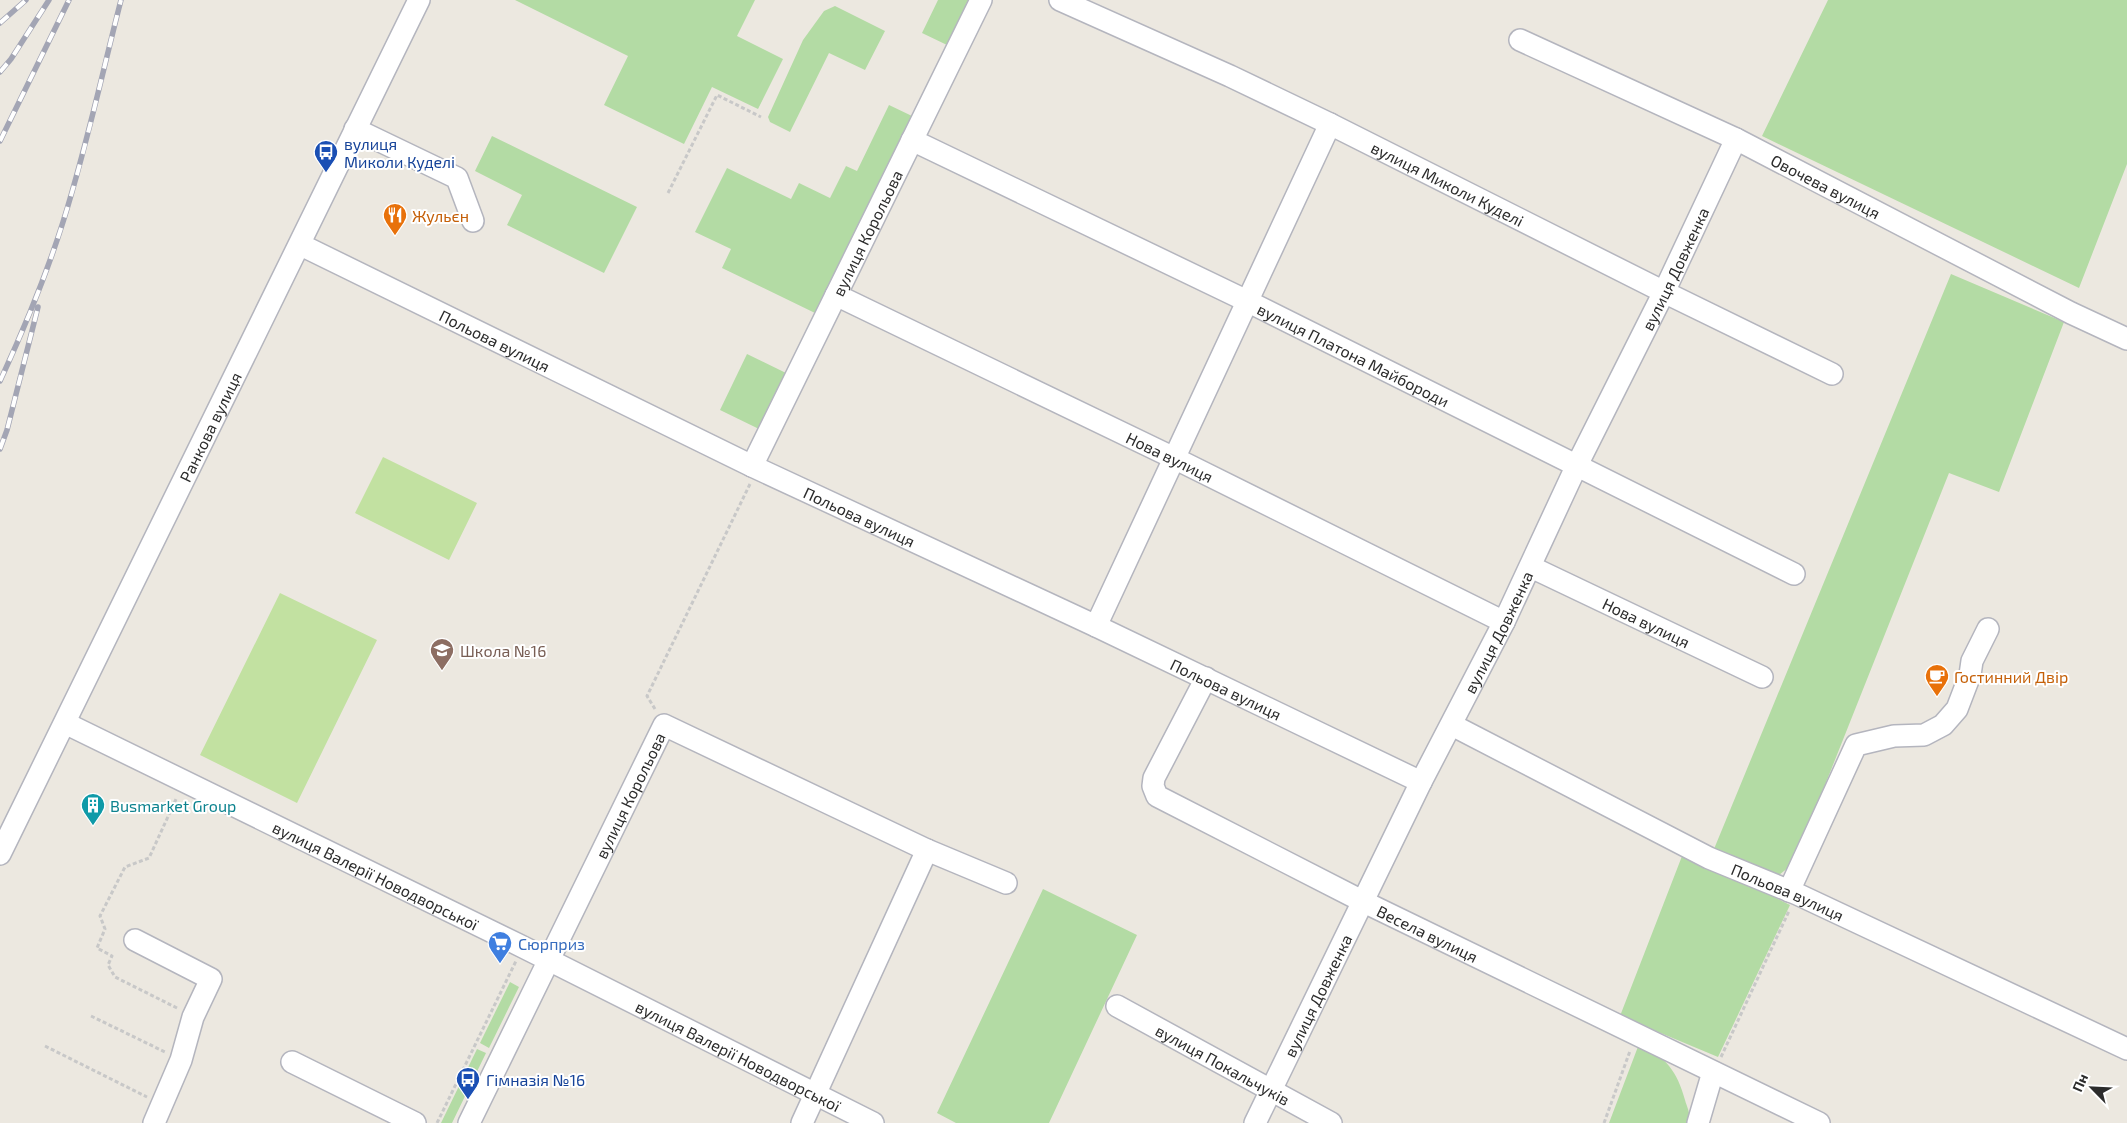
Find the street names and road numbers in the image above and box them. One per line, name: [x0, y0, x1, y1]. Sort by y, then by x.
street label: вулиця Миколи Куделі: [1368, 137, 1527, 230]
street label: Овочева вулиця: [1768, 150, 1884, 222]
street label: вулиця Корольова: [828, 167, 906, 299]
street label: вулиця Довженка: [1637, 204, 1712, 333]
street label: вулиця Платона Майбороди: [1255, 298, 1453, 410]
street label: Польова вулиця: [437, 305, 553, 375]
street label: Ранкова вулиця: [175, 369, 245, 485]
street label: Нова вулиця: [1123, 427, 1217, 486]
street label: Польова вулиця: [801, 482, 918, 550]
street label: вулиця Довженка: [1459, 568, 1536, 696]
street label: Нова вулиця: [1600, 593, 1693, 651]
street label: Польова вулиця: [1168, 654, 1285, 723]
street label: вулиця Корольова: [591, 729, 668, 861]
street label: вулиця Валерії Новодворської: [270, 817, 483, 934]
street label: Польова вулиця: [1729, 859, 1847, 924]
street label: Весела вулиця: [1374, 900, 1481, 965]
street label: вулиця Довженка: [1279, 931, 1355, 1060]
street label: вулиця Валерії Новодворської: [633, 996, 845, 1115]
street label: вулиця Покальчуків: [1153, 1020, 1294, 1108]

